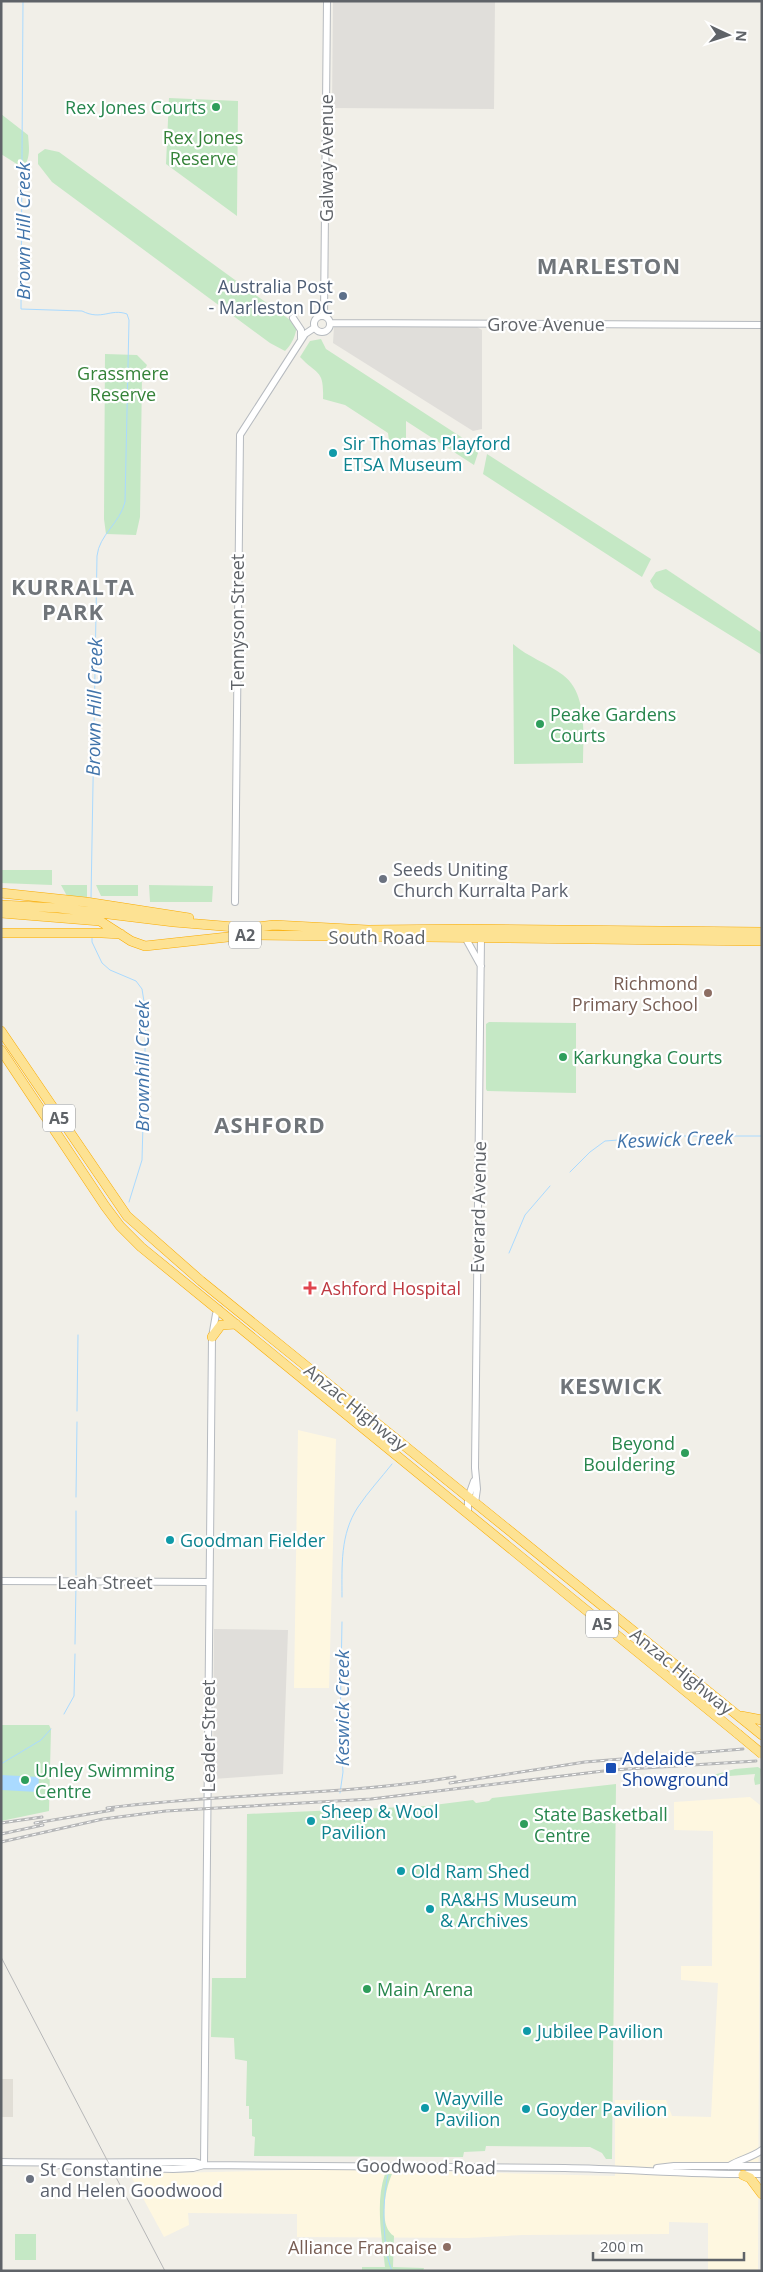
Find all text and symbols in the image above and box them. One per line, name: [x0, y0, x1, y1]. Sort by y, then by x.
north arrow: [703, 10, 753, 60]
text: N: [732, 30, 751, 42]
street label: Galway Avenue: [314, 94, 338, 222]
place label: Rex Jones Courts: [65, 95, 206, 119]
marker: Rex Jones Courts: [210, 101, 222, 113]
park label: Rex Jones Reserve: [163, 125, 243, 170]
water label: Brown Hill Creek: [10, 161, 36, 300]
district label: MARLESTON: [537, 250, 681, 280]
place label: Australia Post - Marleston DC: [208, 274, 333, 319]
marker: Australia Post - Marleston DC: [337, 290, 349, 302]
street label: Grove Avenue: [487, 312, 605, 336]
park label: Grassmere Reserve: [77, 361, 169, 406]
place label: Sir Thomas Playford ETSA Museum: [343, 431, 511, 476]
marker: Sir Thomas Playford ETSA Museum: [327, 447, 339, 459]
street label: Tennyson Street: [225, 554, 249, 690]
district label: KURRALTA PARK: [11, 571, 135, 626]
water label: Brown Hill Creek: [80, 637, 108, 776]
place label: Peake Gardens Courts: [550, 702, 676, 747]
marker: Peake Gardens Courts: [534, 718, 546, 730]
place label: Seeds Uniting Church Kurralta Park: [393, 857, 569, 902]
marker: Seeds Uniting Church Kurralta Park: [377, 873, 389, 885]
road number: A2: [229, 922, 261, 948]
street label: South Road: [329, 925, 425, 949]
place label: Richmond Primary School: [572, 971, 698, 1016]
marker: Richmond Primary School: [702, 987, 714, 999]
water label: Brownhill Creek: [129, 1000, 155, 1132]
place label: Karkungka Courts: [573, 1045, 722, 1069]
marker: Karkungka Courts: [557, 1051, 569, 1063]
road number: A5: [43, 1104, 75, 1132]
district label: ASHFORD: [214, 1109, 326, 1139]
water label: Keswick Creek: [616, 1124, 734, 1154]
street label: Everard Avenue: [465, 1141, 491, 1273]
place label: Ashford Hospital: [321, 1276, 461, 1300]
marker: Ashford Hospital: [303, 1281, 317, 1295]
street label: Anzac Highway: [300, 1358, 413, 1457]
district label: KESWICK: [559, 1370, 663, 1400]
place label: Beyond Bouldering: [583, 1431, 675, 1476]
marker: Beyond Bouldering: [679, 1447, 691, 1459]
place label: Goodman Fielder: [180, 1528, 326, 1552]
marker: Goodman Fielder: [164, 1534, 176, 1546]
street label: Leah Street: [57, 1570, 153, 1594]
road number: A5: [586, 1610, 618, 1638]
street label: Anzac Highway: [626, 1622, 739, 1721]
water label: Keswick Creek: [329, 1649, 355, 1766]
street label: Leader Street: [196, 1680, 220, 1792]
place label: Adelaide Showground: [622, 1746, 729, 1791]
place label: Unley Swimming Centre: [35, 1758, 175, 1803]
marker: Adelaide Showground: [604, 1761, 618, 1775]
marker: Unley Swimming Centre: [19, 1774, 31, 1786]
place label: Sheep & Wool Pavilion: [321, 1799, 438, 1844]
place label: State Basketball Centre: [534, 1802, 668, 1847]
marker: Sheep & Wool Pavilion: [305, 1815, 317, 1827]
marker: State Basketball Centre: [518, 1818, 530, 1830]
place label: Old Ram Shed: [411, 1859, 530, 1883]
marker: Old Ram Shed: [395, 1865, 407, 1877]
place label: RA&HS Museum & Archives: [440, 1887, 577, 1932]
marker: RA&HS Museum & Archives: [424, 1903, 436, 1915]
place label: Main Arena: [377, 1977, 473, 2001]
marker: Main Arena: [361, 1983, 373, 1995]
place label: Jubilee Pavilion: [535, 2019, 663, 2043]
marker: Jubilee Pavilion: [521, 2025, 533, 2037]
place label: Wayville Pavilion: [435, 2086, 503, 2131]
place label: Goyder Pavilion: [536, 2097, 667, 2121]
marker: Wayville Pavilion: [419, 2102, 431, 2114]
marker: Goyder Pavilion: [520, 2103, 532, 2115]
street label: Goodwood Road: [356, 2153, 496, 2179]
place label: St Constantine and Helen Goodwood: [40, 2157, 223, 2202]
marker: St Constantine and Helen Goodwood: [24, 2173, 36, 2185]
scale bar: [593, 2230, 744, 2262]
place label: Alliance Francaise: [288, 2235, 437, 2259]
text: 200 m: [600, 2236, 644, 2256]
marker: Alliance Francaise: [441, 2241, 453, 2253]

